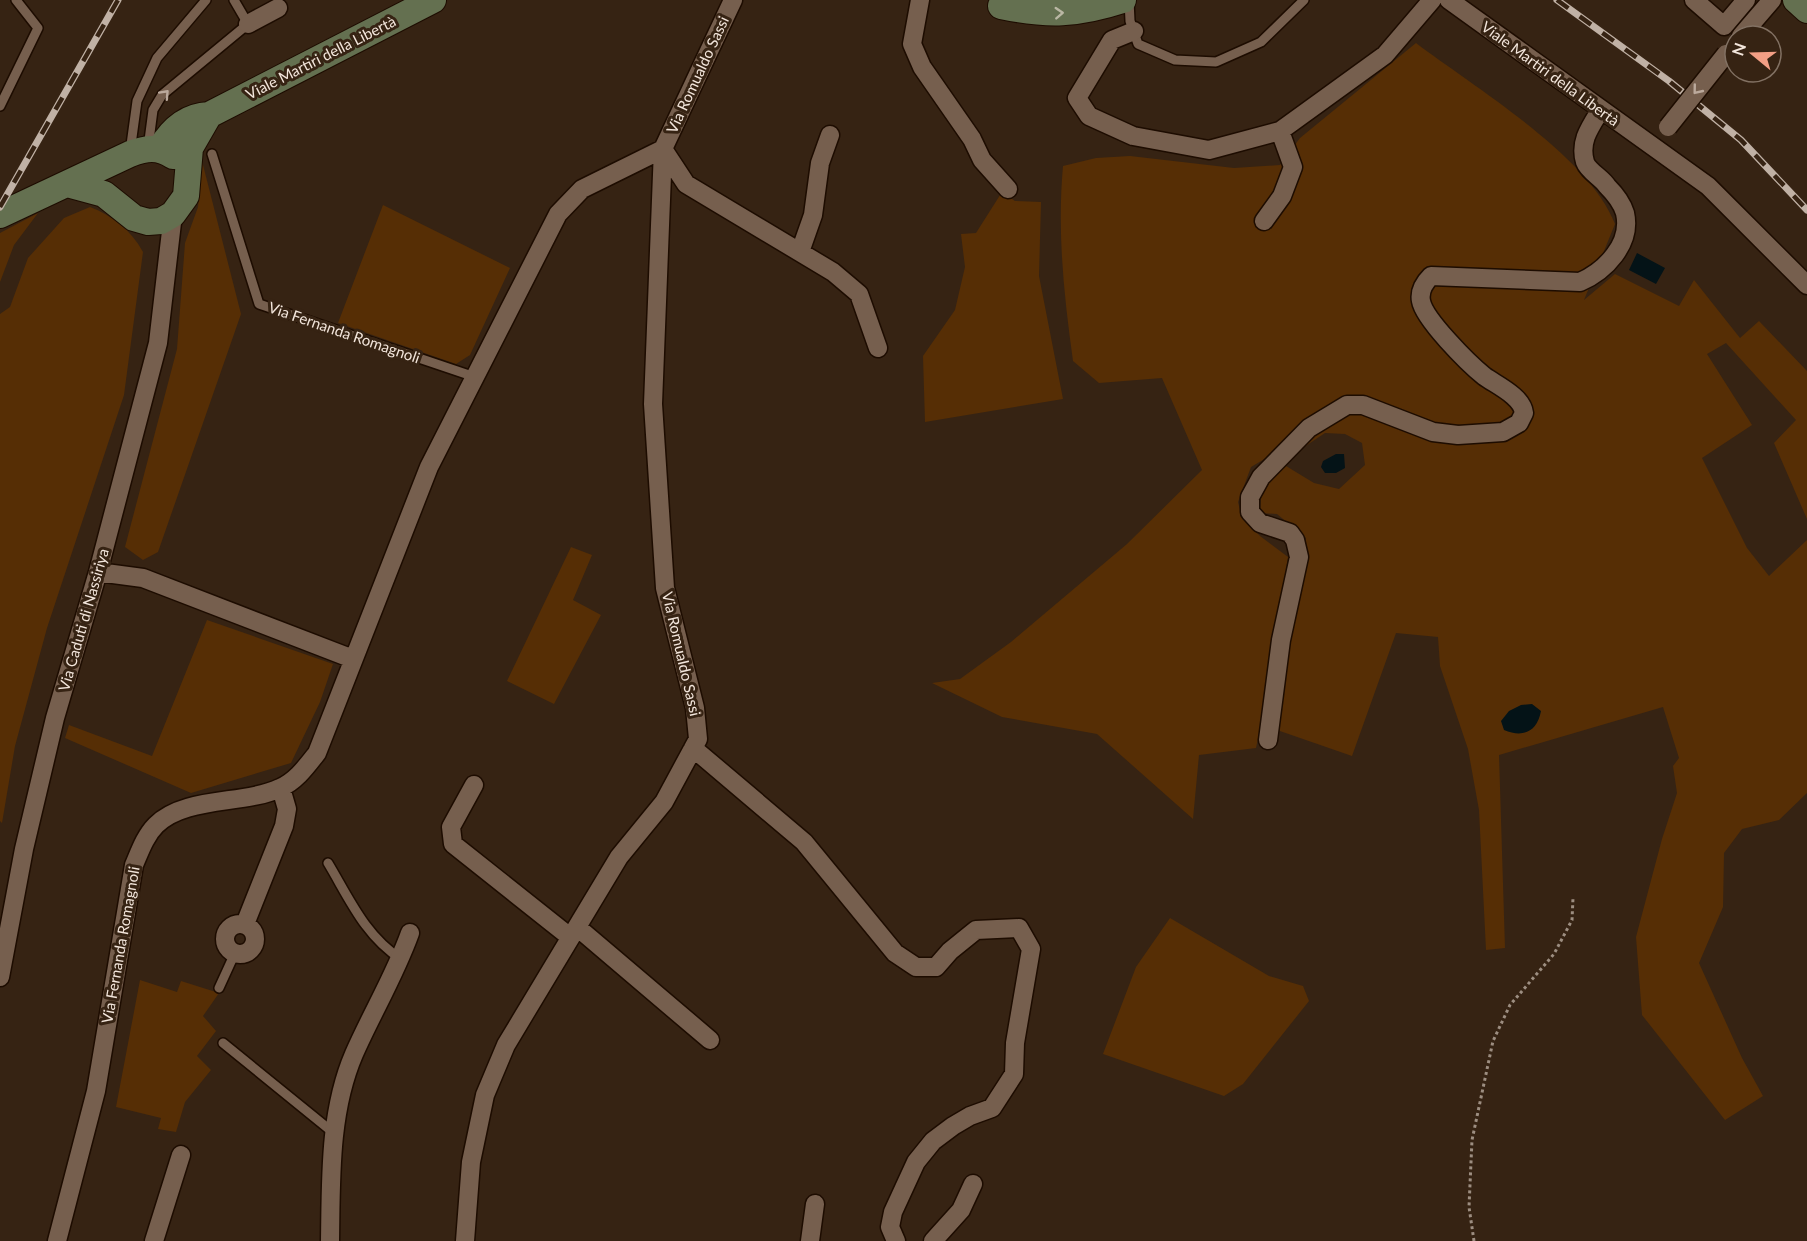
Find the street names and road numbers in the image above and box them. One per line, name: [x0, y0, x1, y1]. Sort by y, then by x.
street label: Viale Martiri della Libertà: [243, 11, 399, 103]
street label: Via Romualdo Sassi: [662, 13, 732, 136]
street label: Viale Martiri della Libertà: [1478, 17, 1623, 129]
street label: Via Fernanda Romagnoli: [266, 298, 423, 366]
street label: Via Caduti di Nassiriya: [54, 546, 112, 693]
street label: Via Romualdo Sassi: [659, 590, 705, 718]
street label: Via Fernanda Romagnoli: [97, 865, 143, 1025]

